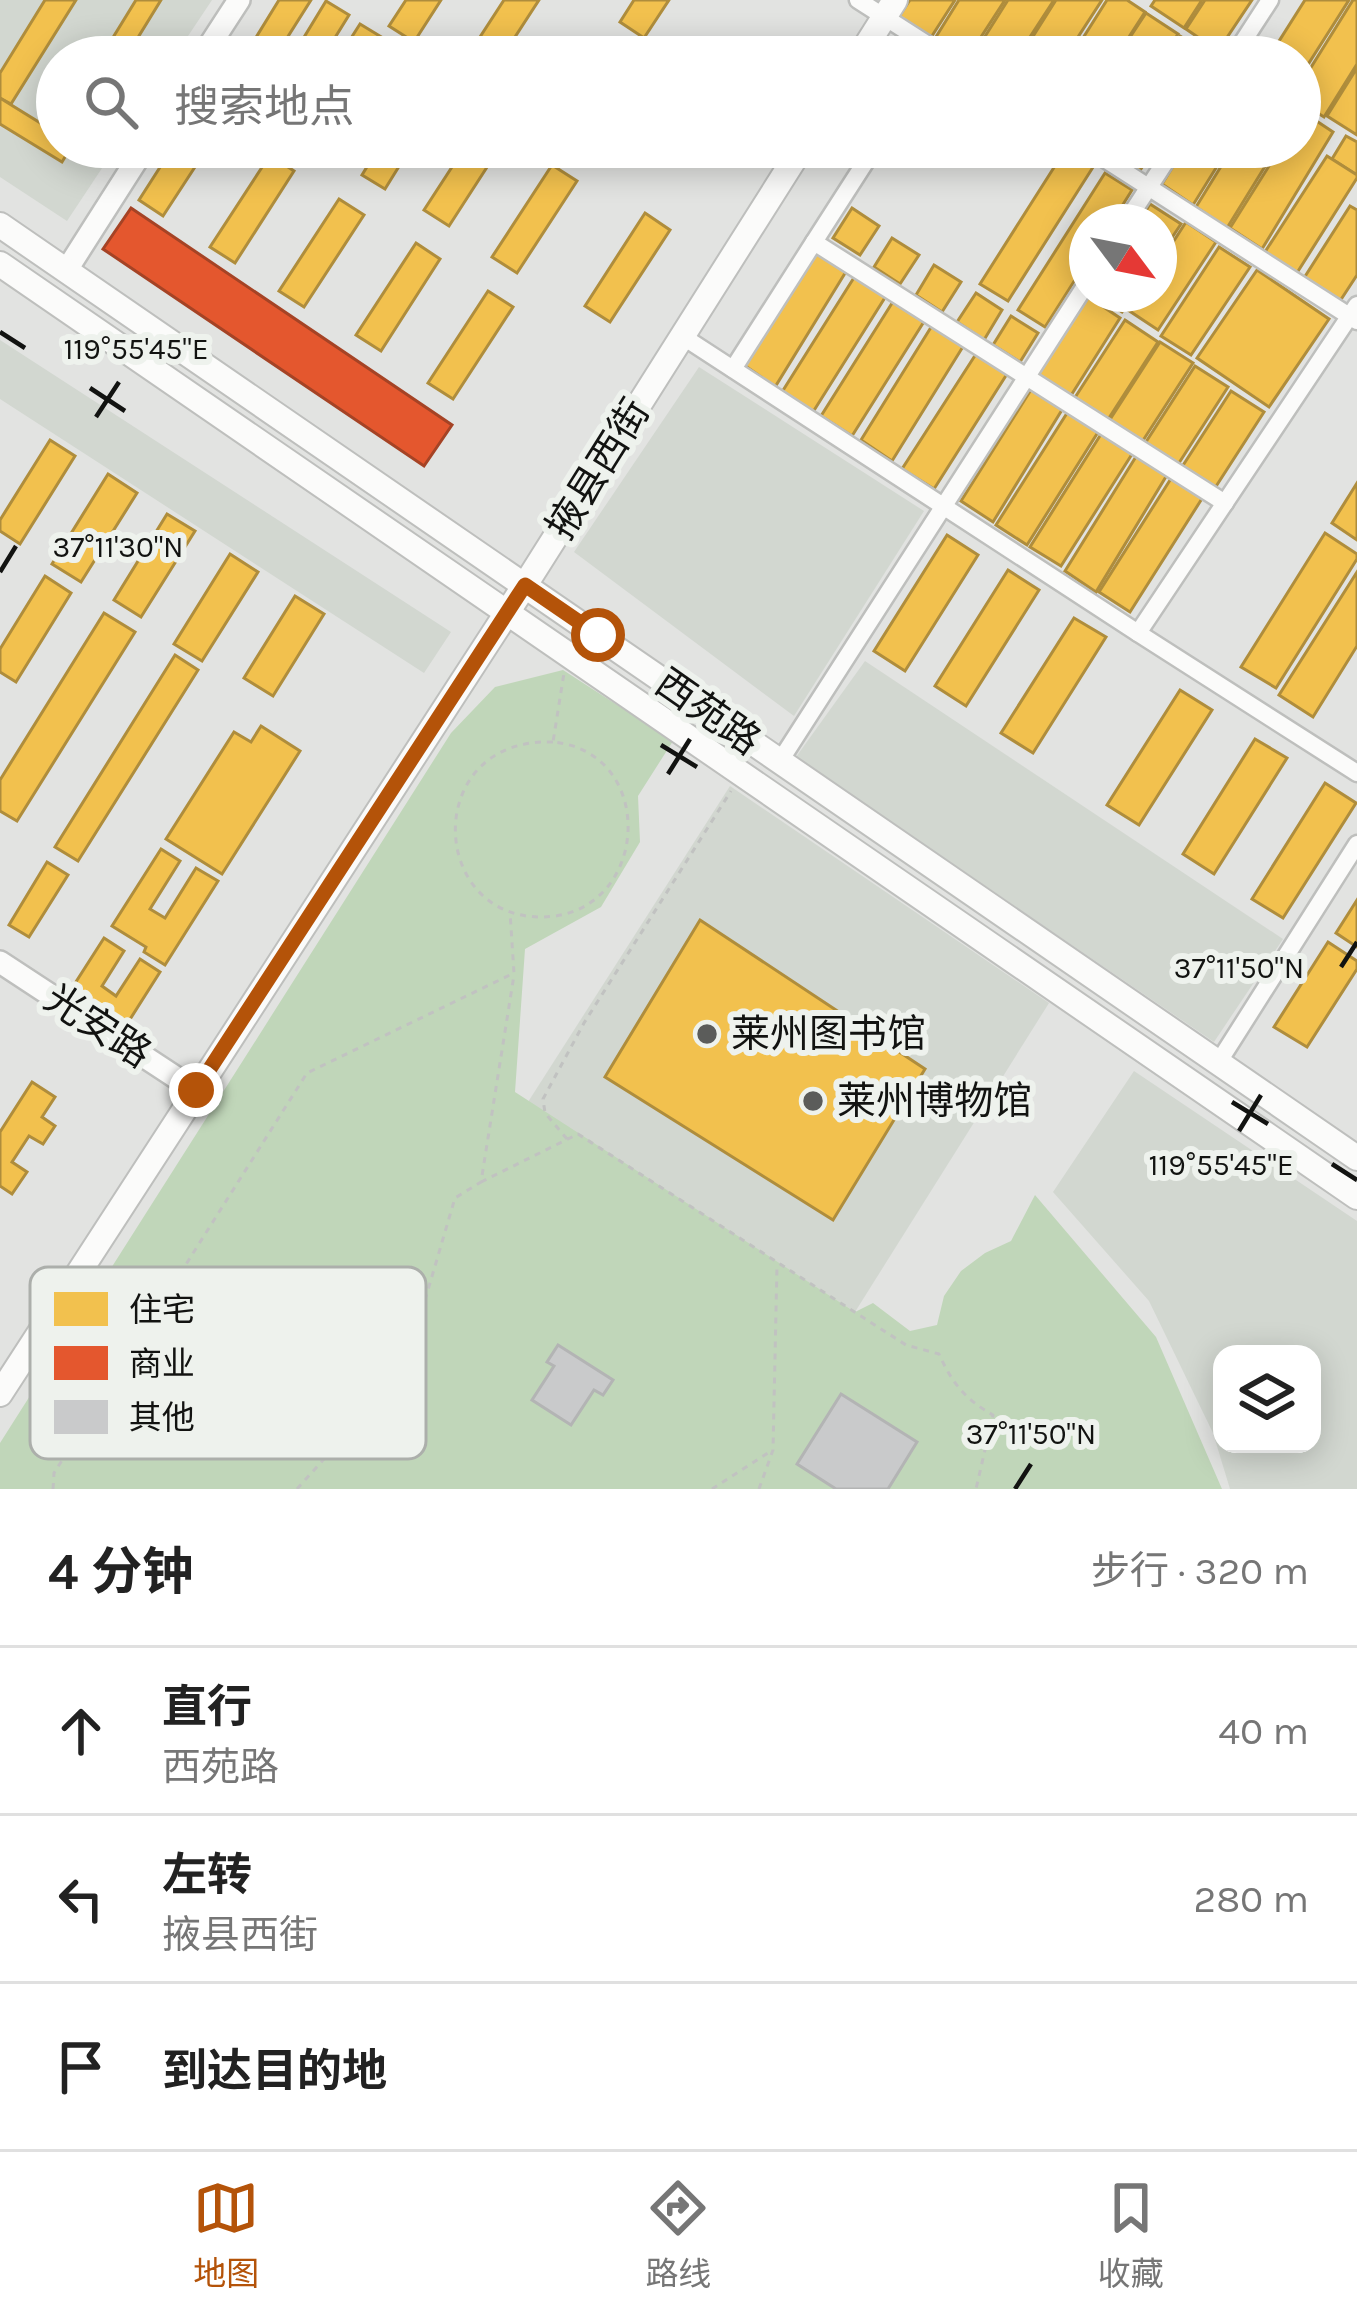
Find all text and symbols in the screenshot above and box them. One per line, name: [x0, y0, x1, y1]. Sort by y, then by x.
search box: [36, 36, 1321, 168]
icon: search: [78, 69, 144, 135]
text: 搜索地点: [174, 81, 354, 133]
north arrow: [1069, 204, 1177, 312]
text: 119°55'45"E: [63, 331, 209, 367]
street label: 掖县西街: [537, 391, 659, 547]
text: 37°11'30"N: [52, 529, 184, 565]
route start: [571, 608, 625, 662]
street label: 西苑路: [647, 660, 769, 764]
text: 37°11'50"N: [1174, 950, 1304, 986]
street label: 光安路: [36, 975, 160, 1077]
place label: 莱州图书馆: [731, 1011, 926, 1057]
marker: 莱州图书馆: [694, 1021, 720, 1047]
route end: [169, 1063, 223, 1117]
place label: 莱州博物馆: [837, 1078, 1032, 1124]
marker: 莱州博物馆: [800, 1088, 826, 1114]
text: 119°55'45"E: [1148, 1147, 1294, 1183]
legend: [30, 1267, 426, 1459]
text: 住宅: [129, 1291, 195, 1329]
text: 商业: [129, 1345, 195, 1383]
map controls: [1213, 1345, 1321, 1453]
button: layers: [1213, 1345, 1321, 1453]
text: 其他: [129, 1399, 195, 1437]
text: 37°11'50"N: [966, 1416, 1096, 1452]
text: 4 分钟: [48, 1542, 193, 1602]
text: 步行 · 320 m: [1091, 1548, 1309, 1594]
text: 直行: [162, 1681, 252, 1733]
icon: ahead: [48, 1698, 114, 1764]
text: 40 m: [1218, 1708, 1309, 1754]
text: 西苑路: [162, 1744, 279, 1790]
text: 左转: [162, 1849, 252, 1901]
icon: left: [48, 1866, 114, 1932]
text: 280 m: [1194, 1876, 1309, 1922]
text: 掖县西街: [162, 1912, 318, 1958]
icon: arrive: [48, 2034, 114, 2100]
text: 到达目的地: [162, 2045, 387, 2097]
tab: 地图: [193, 2175, 259, 2295]
tab: 路线: [645, 2175, 711, 2295]
tab: 收藏: [1098, 2175, 1164, 2295]

